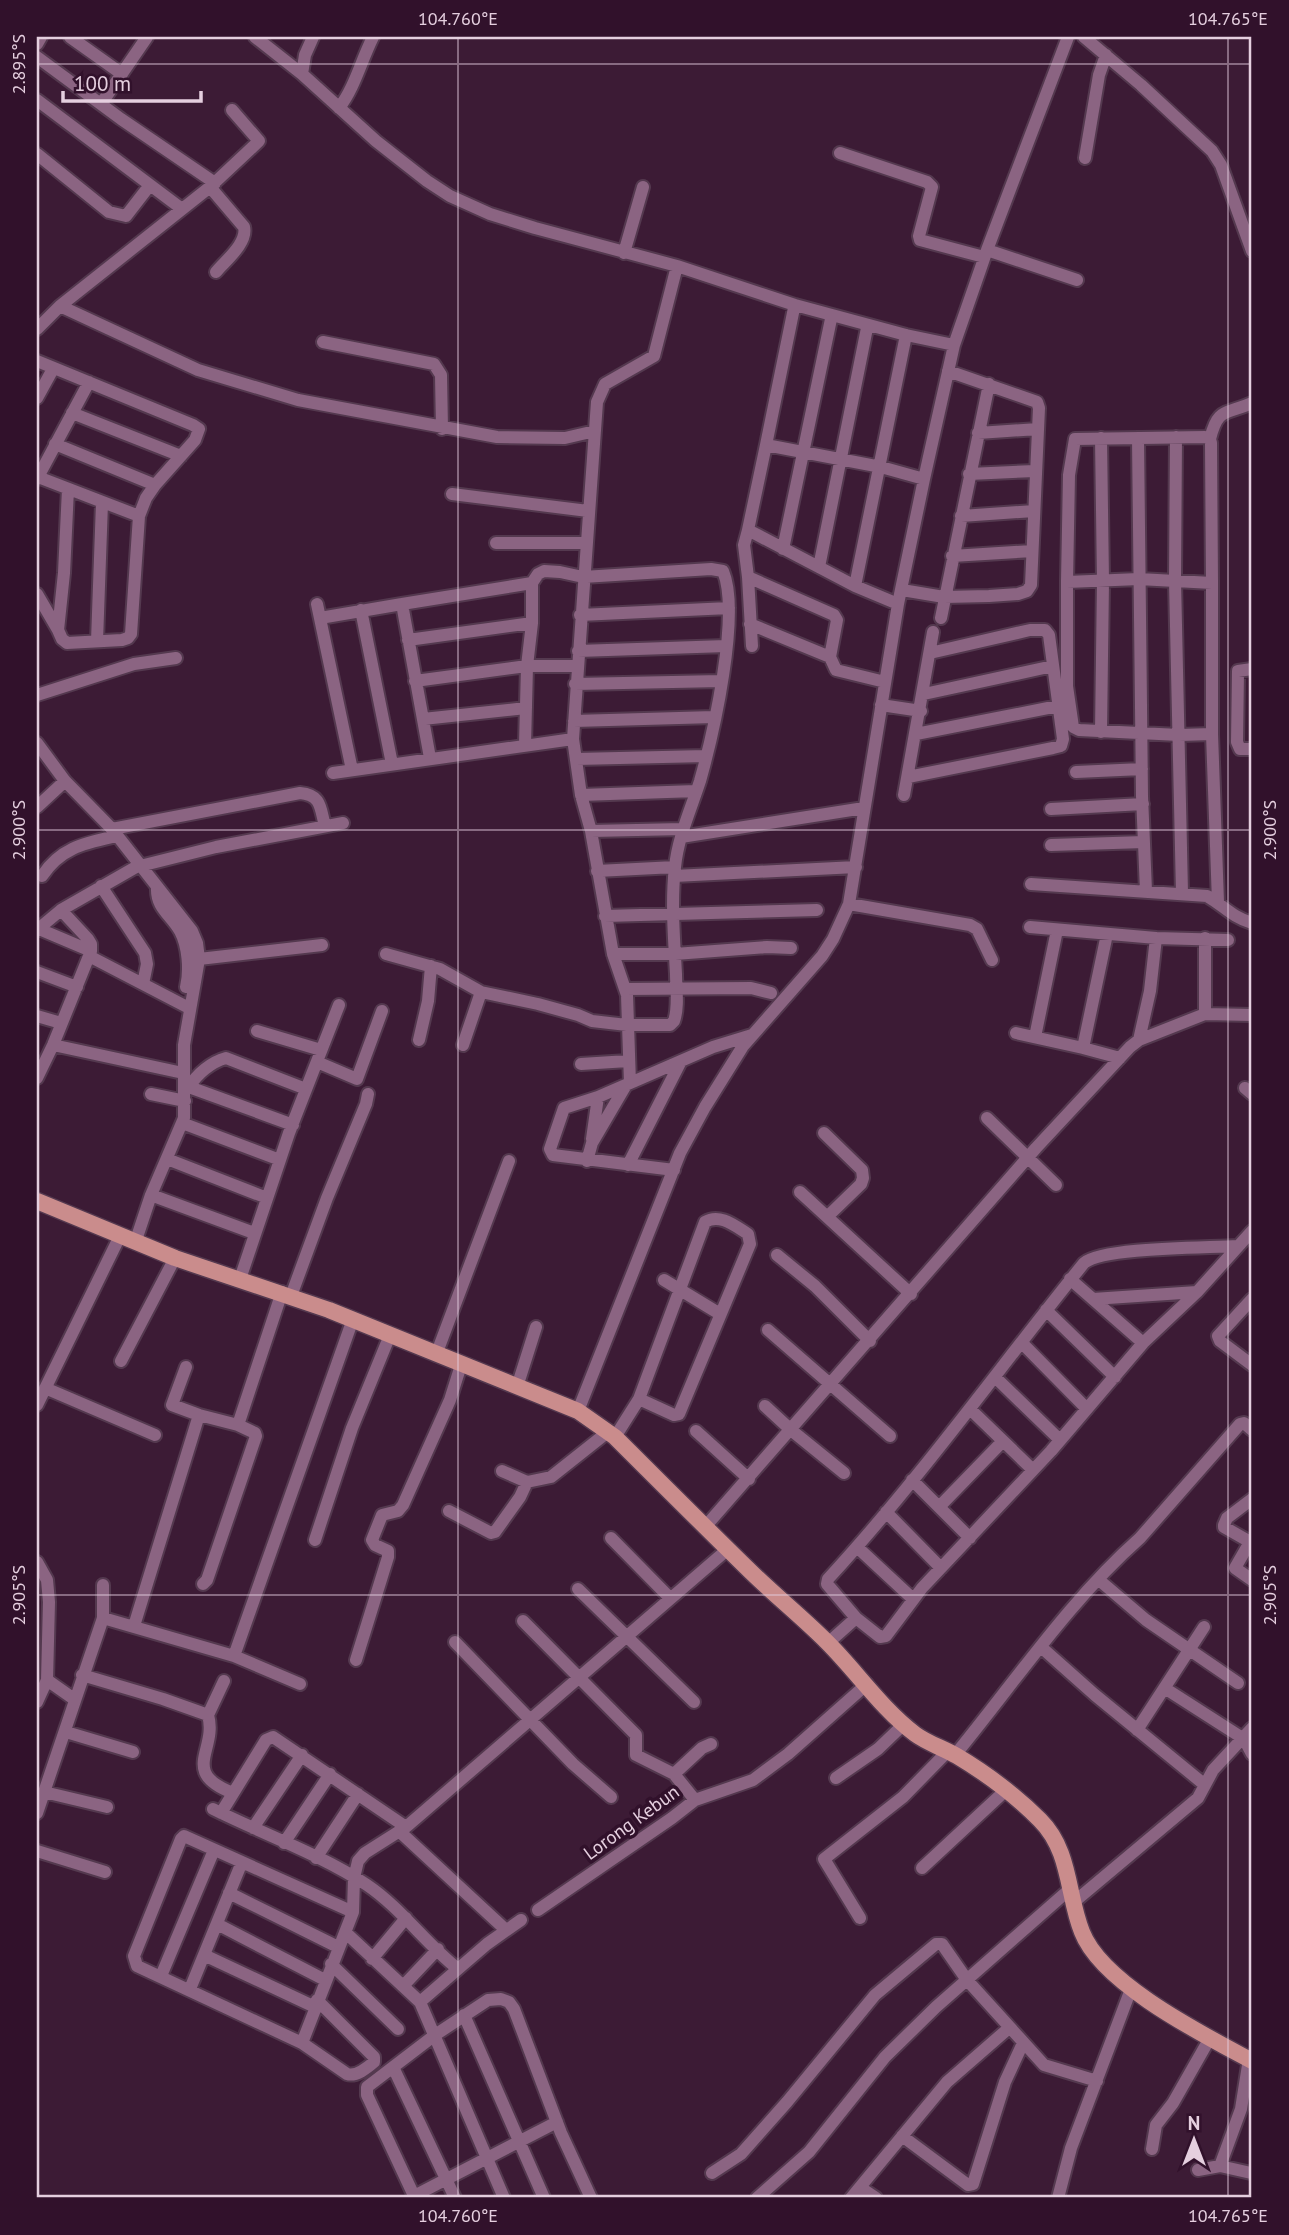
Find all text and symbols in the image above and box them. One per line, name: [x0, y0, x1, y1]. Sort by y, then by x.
text: 104.760°E: [418, 7, 498, 30]
text: 104.765°E: [1188, 7, 1268, 30]
text: 2.895°S: [7, 34, 30, 94]
scale bar: [63, 60, 201, 104]
text: 100 m: [74, 70, 131, 97]
text: 2.900°S: [7, 800, 30, 860]
text: 2.900°S: [1258, 800, 1281, 860]
text: 2.905°S: [7, 1565, 30, 1625]
text: 2.905°S: [1258, 1565, 1281, 1625]
street label: Lorong Kebun: [578, 1779, 684, 1865]
north arrow: [1160, 2106, 1230, 2176]
text: N: [1188, 2111, 1200, 2135]
text: 104.760°E: [418, 2204, 498, 2227]
text: 104.765°E: [1188, 2204, 1268, 2227]

